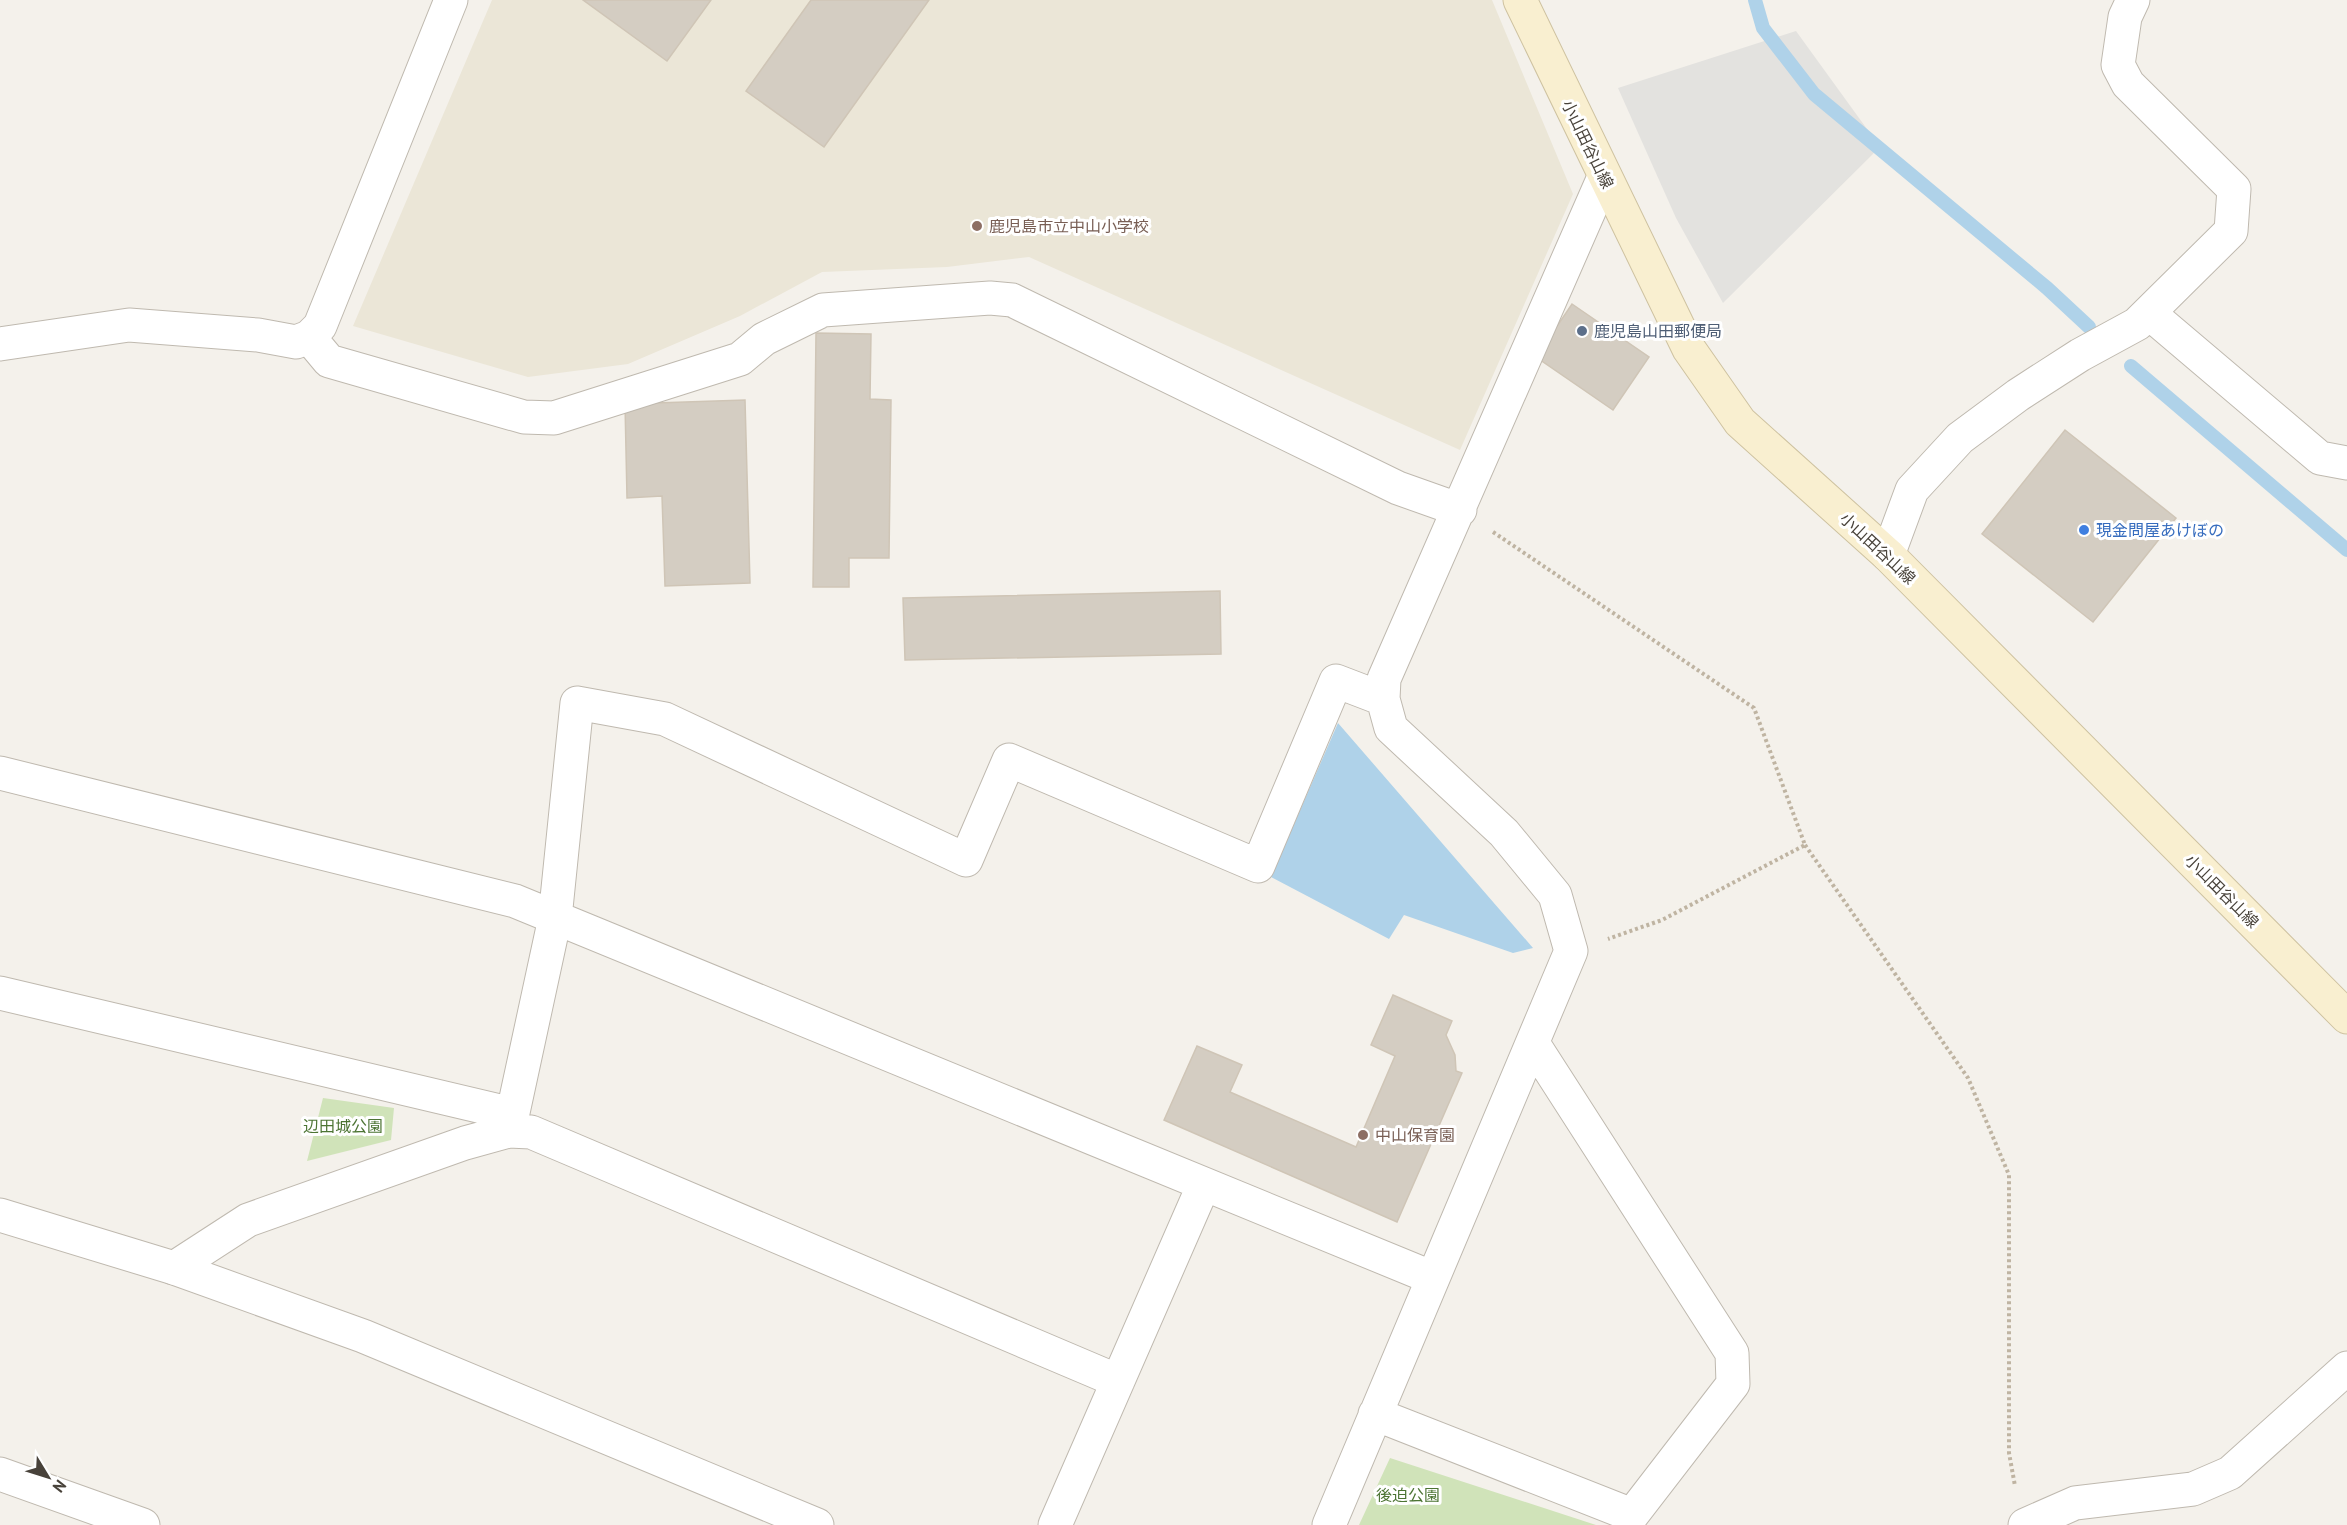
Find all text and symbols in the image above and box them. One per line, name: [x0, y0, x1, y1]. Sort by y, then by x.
street label: 小山田谷山線: [1558, 96, 1618, 192]
place label: 鹿児島市立中山小学校: [989, 216, 1149, 236]
marker: 鹿児島市立中山小学校: [970, 219, 984, 233]
place label: 鹿児島山田郵便局: [1594, 321, 1722, 341]
marker: 鹿児島山田郵便局: [1575, 324, 1589, 338]
street label: 小山田谷山線: [1836, 508, 1920, 588]
place label: 現金問屋あけぼの: [2096, 520, 2224, 540]
marker: 現金問屋あけぼの: [2077, 523, 2091, 537]
street label: 小山田谷山線: [2181, 850, 2263, 932]
park label: 辺田城公園: [303, 1116, 383, 1136]
place label: 中山保育園: [1375, 1125, 1455, 1145]
marker: 中山保育園: [1356, 1128, 1370, 1142]
north arrow: [18, 1447, 78, 1507]
text: N: [49, 1476, 71, 1497]
park label: 後迫公園: [1376, 1485, 1440, 1505]

